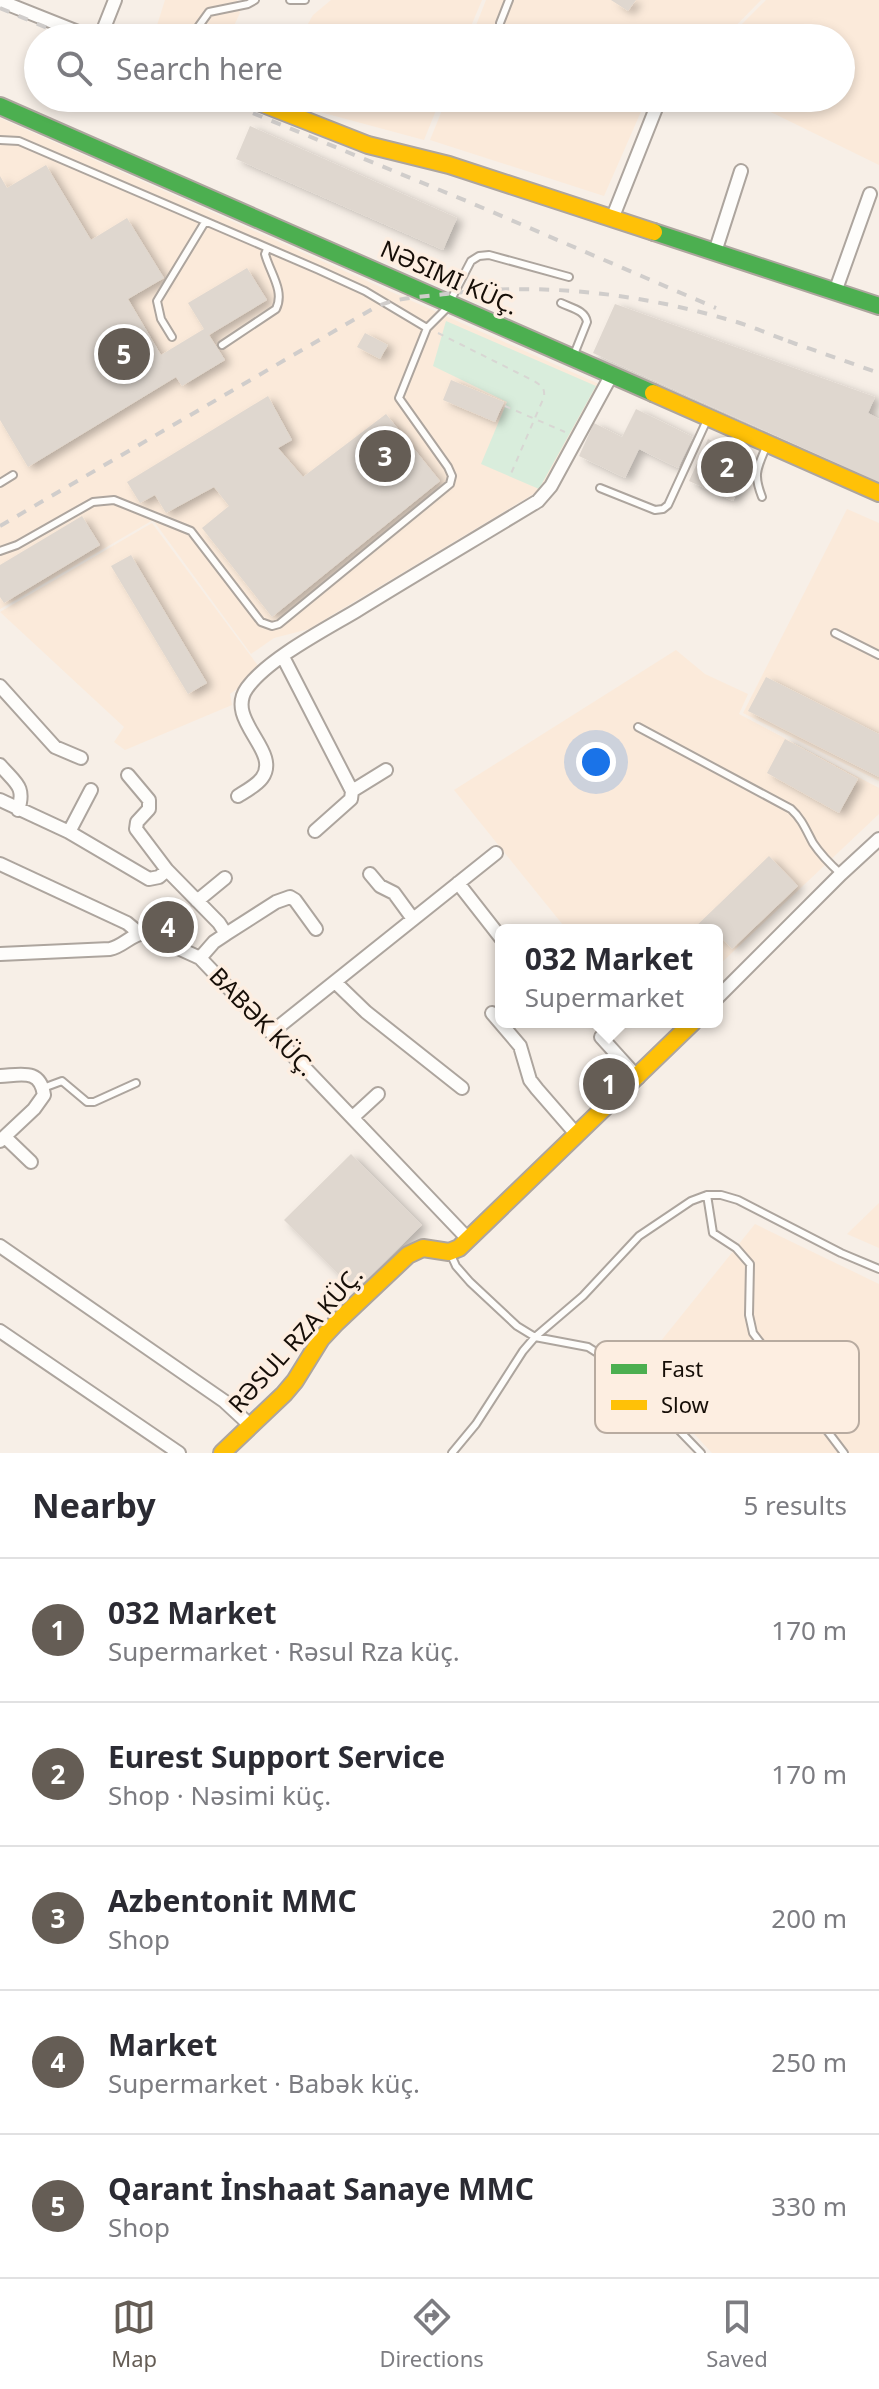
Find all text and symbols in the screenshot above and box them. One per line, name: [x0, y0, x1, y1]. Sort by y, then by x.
search box: [24, 24, 855, 112]
icon: search: [52, 46, 96, 90]
text: Search here: [116, 48, 283, 89]
street label: NƏSIMI KÜÇ.: [376, 232, 524, 322]
pin: 5: [98, 324, 150, 384]
pin: 3: [359, 426, 411, 486]
pin: 2: [701, 437, 753, 497]
your location: [576, 742, 616, 782]
pin: 4: [142, 897, 194, 957]
popup: [495, 924, 723, 1028]
text: 032 Market: [525, 938, 693, 979]
street label: BABƏK KÜÇ.: [203, 959, 323, 1083]
text: Supermarket: [525, 979, 684, 1015]
pin: 1: [583, 1054, 635, 1114]
street label: RƏSUL RZA KÜÇ.: [220, 1259, 370, 1419]
legend: [595, 1341, 859, 1433]
text: Fast: [661, 1353, 703, 1383]
text: Slow: [661, 1389, 710, 1419]
text: Nearby: [32, 1482, 156, 1528]
text: 5 results: [743, 1487, 847, 1523]
text: 032 Market: [108, 1592, 276, 1633]
text: 1: [51, 1612, 65, 1648]
text: 170 m: [771, 1612, 847, 1648]
text: Supermarket · Rəsul Rza küç.: [108, 1633, 460, 1669]
text: Eurest Support Service: [108, 1736, 445, 1777]
text: 2: [51, 1756, 65, 1792]
text: 170 m: [771, 1756, 847, 1792]
text: Shop · Nəsimi küç.: [108, 1777, 331, 1813]
text: Azbentonit MMC: [108, 1880, 357, 1921]
text: 3: [51, 1900, 65, 1936]
text: 200 m: [771, 1900, 847, 1936]
text: Shop: [108, 1921, 170, 1957]
text: Market: [108, 2024, 217, 2065]
text: 4: [51, 2044, 65, 2080]
text: 250 m: [771, 2044, 847, 2080]
text: Supermarket · Babək küç.: [108, 2065, 420, 2101]
text: Qarant İnshaat Sanaye MMC: [108, 2168, 534, 2209]
text: 5: [51, 2188, 65, 2224]
text: 330 m: [771, 2188, 847, 2224]
text: Shop: [108, 2209, 170, 2245]
tab: Map: [111, 2295, 157, 2373]
tab: Directions: [379, 2295, 484, 2373]
tab: Saved: [706, 2295, 768, 2373]

